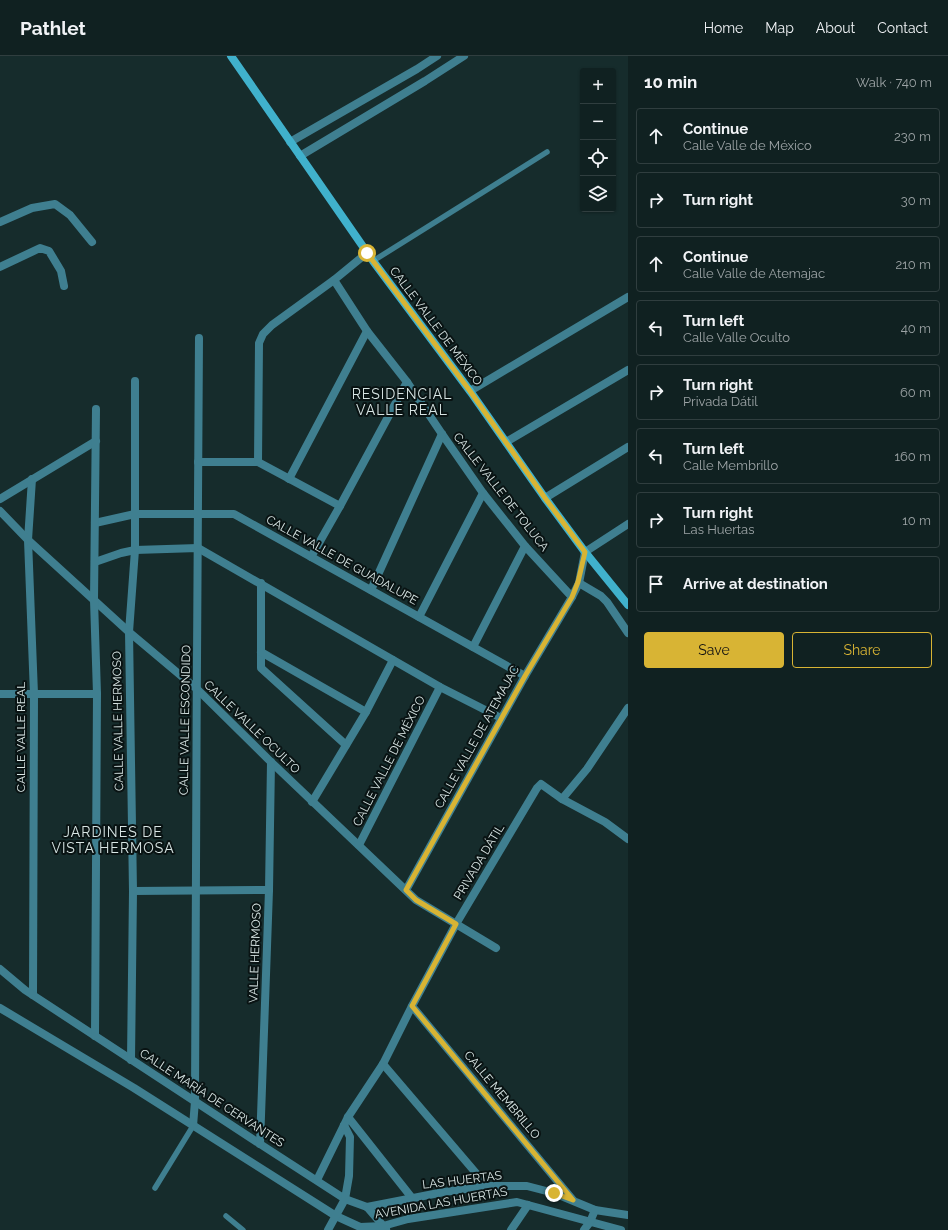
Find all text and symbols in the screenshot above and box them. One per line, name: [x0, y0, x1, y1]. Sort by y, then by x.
text: Pathlet: [20, 17, 86, 39]
text: Home: [704, 20, 743, 36]
text: Map: [765, 20, 794, 36]
text: About: [816, 20, 855, 36]
text: Contact: [877, 20, 928, 36]
map controls: [580, 68, 616, 212]
button: +: [580, 68, 616, 104]
text: 10 min: [644, 72, 697, 92]
text: Walk · 740 m: [856, 75, 932, 90]
button: −: [580, 104, 616, 140]
text: Continue: [683, 120, 748, 138]
icon: ahead: [645, 125, 667, 147]
text: 230 m: [894, 129, 931, 144]
text: Calle Valle de México: [683, 138, 812, 153]
button: locate: [580, 140, 616, 176]
button: layers: [580, 176, 616, 212]
icon: right: [645, 189, 667, 211]
text: Turn right: [683, 191, 753, 209]
text: 30 m: [901, 193, 931, 208]
route start: [358, 244, 376, 262]
text: Continue: [683, 248, 748, 266]
icon: ahead: [645, 253, 667, 275]
text: 210 m: [895, 257, 931, 272]
street label: CALLE VALLE DE MÉXICO: [387, 264, 485, 388]
text: Calle Valle de Atemajac: [683, 266, 825, 281]
text: Turn left: [683, 312, 744, 330]
icon: left: [645, 317, 667, 339]
text: 40 m: [901, 321, 931, 336]
text: Calle Valle Oculto: [683, 330, 790, 345]
text: Turn right: [683, 376, 753, 394]
icon: right: [645, 381, 667, 403]
text: 60 m: [900, 385, 931, 400]
district label: RESIDENCIAL VALLE REAL: [352, 386, 452, 418]
text: Privada Dátil: [683, 394, 758, 409]
street label: CALLE VALLE DE TOLUCA: [450, 430, 552, 554]
text: Turn left: [683, 440, 744, 458]
icon: left: [645, 445, 667, 467]
text: 160 m: [894, 449, 931, 464]
text: Calle Membrillo: [683, 458, 778, 473]
text: Turn right: [683, 504, 753, 522]
icon: right: [645, 509, 667, 531]
street label: CALLE VALLE DE GUADALUPE: [264, 512, 420, 608]
text: 10 m: [902, 513, 931, 528]
text: Las Huertas: [683, 522, 755, 537]
icon: arrive: [645, 573, 667, 595]
text: Arrive at destination: [683, 575, 828, 593]
button: Save: [644, 632, 784, 668]
button: Share: [792, 632, 932, 668]
street label: CALLE VALLE ESCONDIDO: [177, 645, 193, 795]
street label: CALLE VALLE HERMOSO: [110, 651, 126, 791]
street label: CALLE VALLE DE ATEMAJAC: [432, 663, 522, 811]
street label: CALLE VALLE OCULTO: [201, 677, 303, 777]
street label: CALLE VALLE REAL: [14, 682, 28, 792]
street label: CALLE VALLE DE MÉXICO: [350, 693, 428, 829]
street label: PRIVADA DÁTIL: [451, 822, 507, 902]
district label: JARDINES DE VISTA HERMOSA: [51, 824, 175, 856]
street label: VALLE HERMOSO: [246, 903, 264, 1003]
street label: CALLE MARÍA DE CERVANTES: [137, 1046, 287, 1150]
street label: CALLE MEMBRILLO: [461, 1048, 543, 1142]
street label: LAS HUERTAS: [421, 1168, 503, 1192]
street label: AVENIDA LAS HUERTAS: [374, 1184, 508, 1222]
route end: [545, 1184, 563, 1202]

